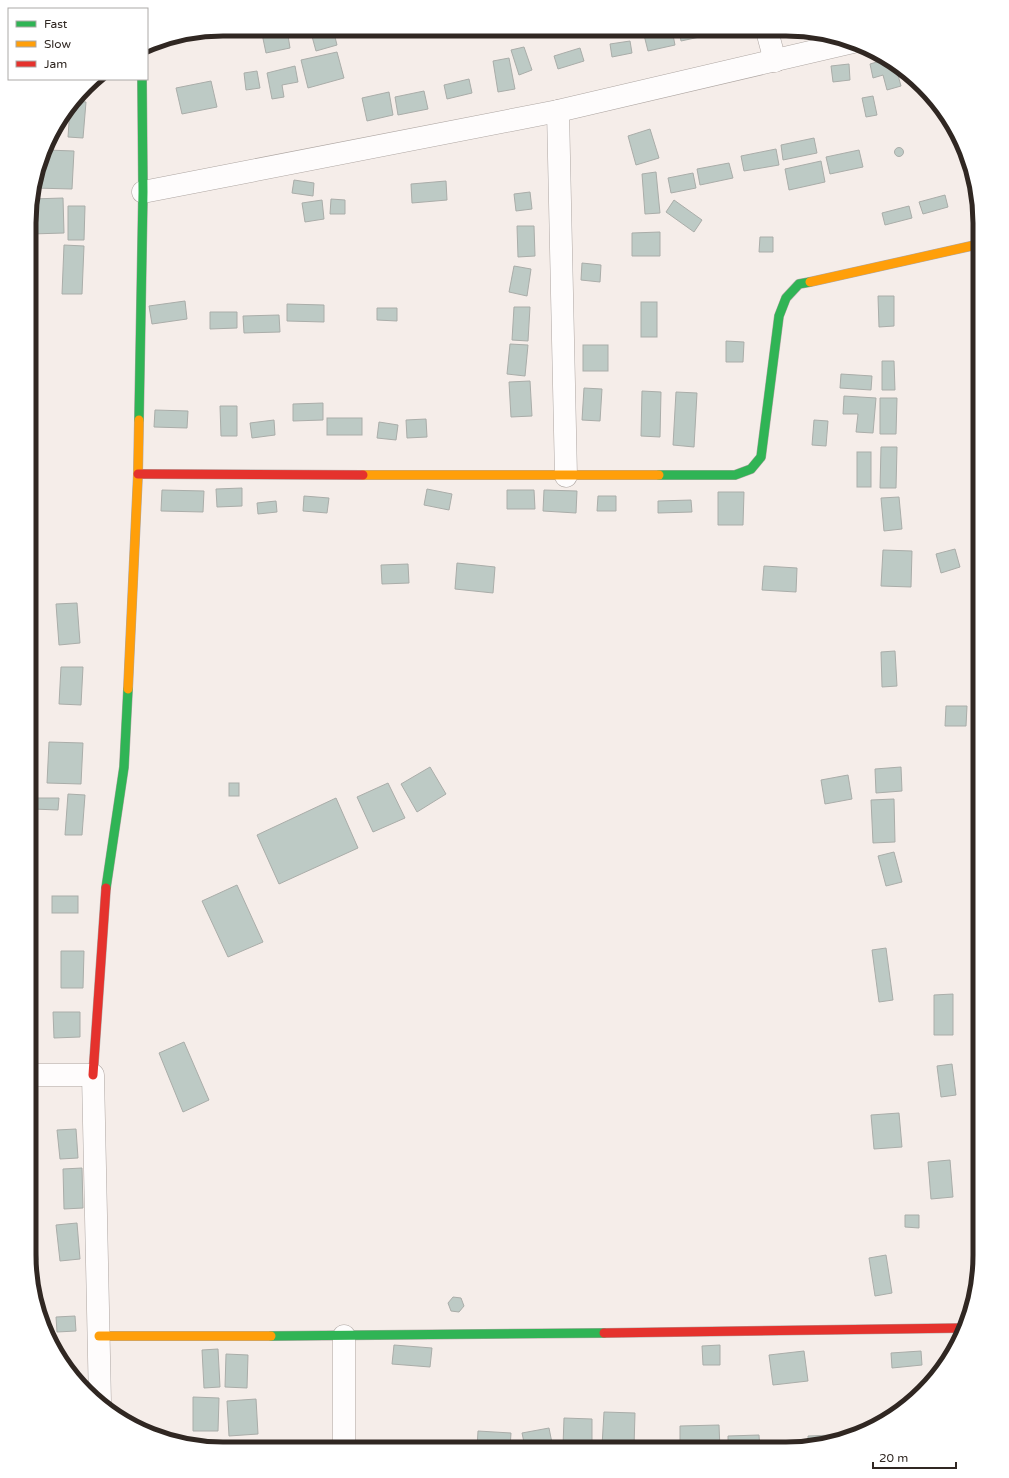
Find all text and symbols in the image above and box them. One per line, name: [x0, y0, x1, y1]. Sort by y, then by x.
legend: [8, 8, 148, 80]
text: Fast: [44, 17, 68, 31]
text: Slow: [44, 37, 71, 51]
text: Jam: [44, 57, 67, 71]
scale bar: [873, 1444, 956, 1470]
text: 20 m: [879, 1451, 908, 1465]

